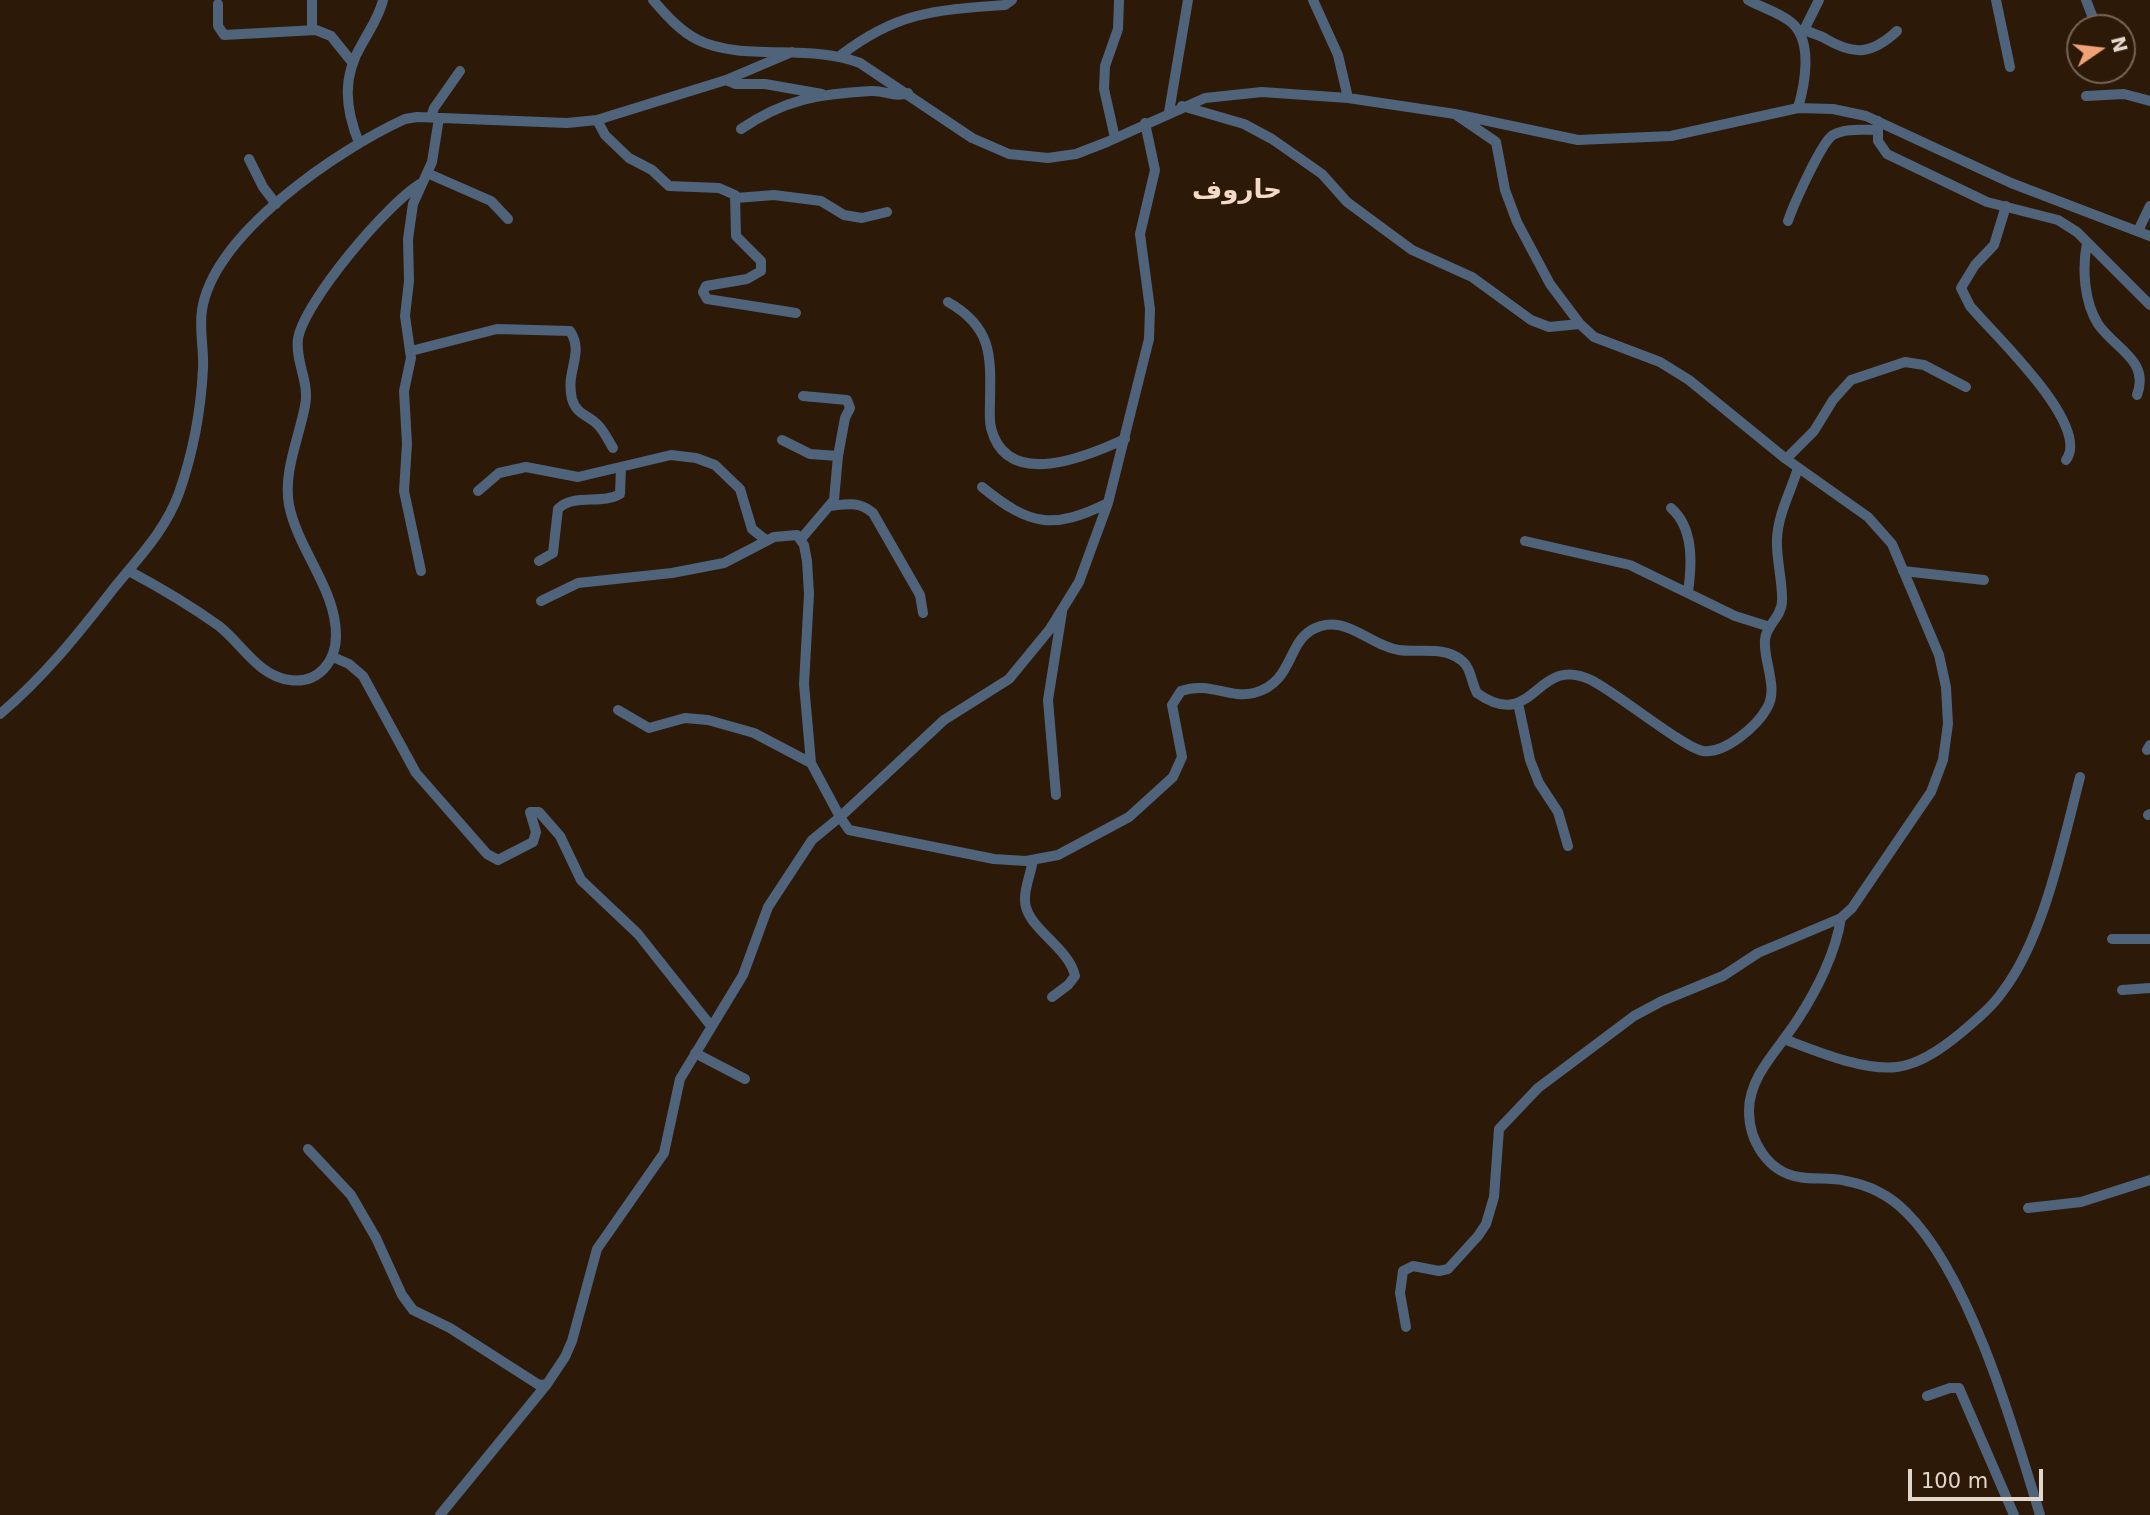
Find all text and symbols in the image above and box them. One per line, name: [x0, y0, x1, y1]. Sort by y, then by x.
north arrow: [2066, 14, 2136, 84]
text: N: [2107, 34, 2132, 55]
district label: حاروف: [1192, 175, 1282, 207]
scale bar: [1912, 1456, 2047, 1500]
text: 100 m: [1921, 1469, 1988, 1493]

